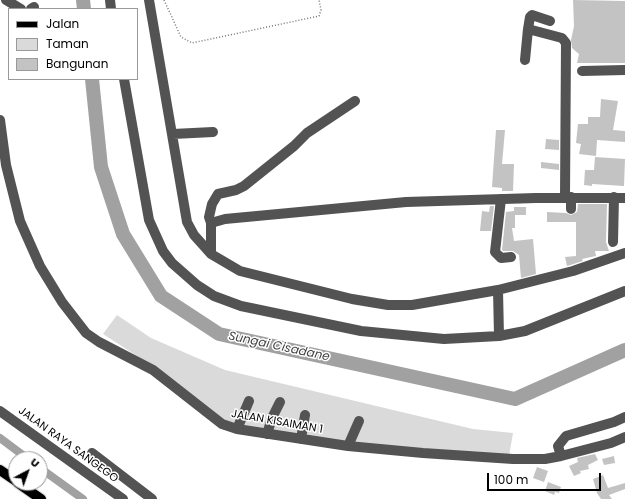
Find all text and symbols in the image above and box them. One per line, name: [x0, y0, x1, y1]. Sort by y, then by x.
legend: [8, 8, 138, 80]
text: Jalan: [46, 15, 79, 32]
text: Taman: [46, 35, 89, 52]
text: Bangunan: [46, 55, 108, 72]
water label: Sungai Cisadane: [227, 329, 331, 365]
street label: JALAN RAYA SANGEGO: [16, 404, 120, 486]
street label: JALAN KISAIMAN 1: [230, 407, 324, 437]
north arrow: [8, 451, 48, 491]
text: U: [27, 454, 43, 471]
scale bar: [489, 465, 603, 491]
text: 100 m: [494, 471, 528, 488]

